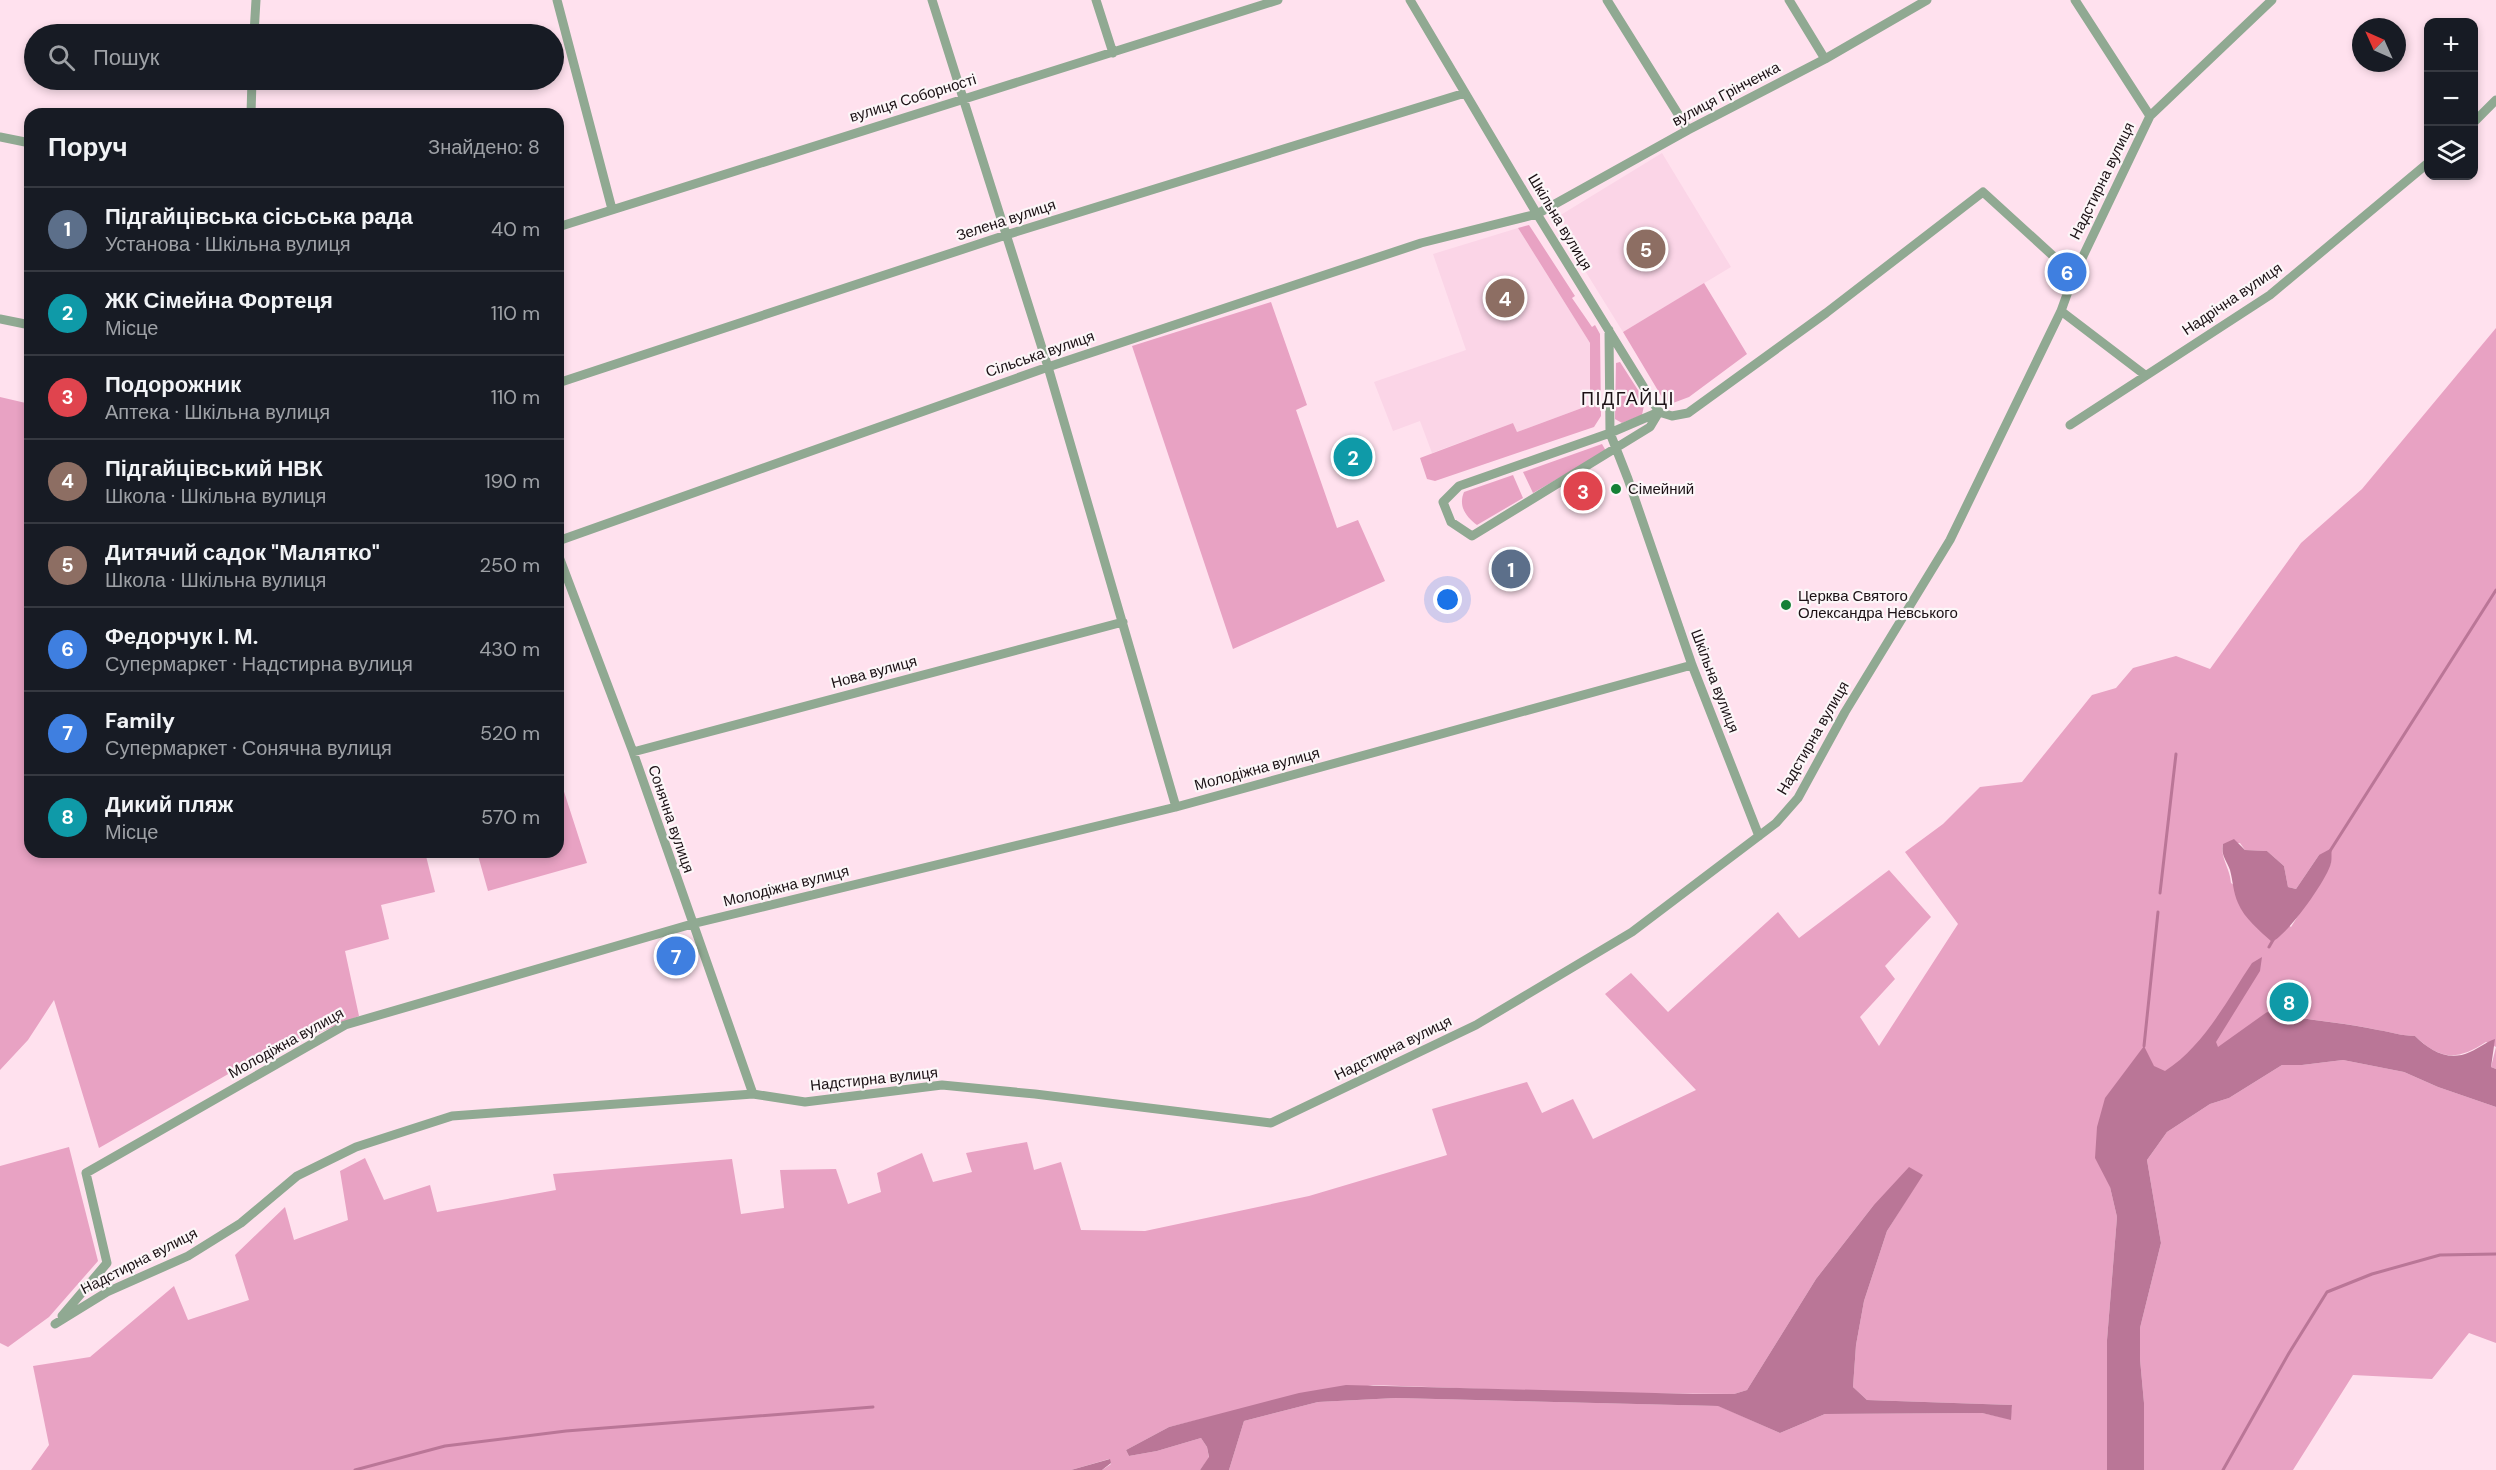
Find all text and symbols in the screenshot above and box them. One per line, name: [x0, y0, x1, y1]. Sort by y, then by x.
north arrow: [2352, 18, 2406, 72]
map controls: [2424, 18, 2478, 180]
button: +: [2424, 18, 2478, 72]
search box: [24, 24, 564, 90]
icon: search: [45, 41, 78, 74]
text: Пошук: [93, 43, 159, 72]
street label: вулиця Грінченка: [1669, 57, 1784, 131]
street label: вулиця Соборності: [847, 69, 979, 127]
button: −: [2424, 72, 2478, 126]
street label: Надстирна вулиця: [2065, 119, 2139, 243]
button: layers: [2424, 126, 2478, 180]
text: Поруч: [48, 130, 128, 164]
text: Знайдено: 8: [428, 134, 540, 160]
street label: Шкільна вулиця: [1523, 170, 1597, 274]
street label: Зелена вулиця: [954, 195, 1058, 245]
text: Підгайцівська сісьська рада: [105, 202, 413, 231]
text: 1: [64, 216, 71, 242]
text: 40 m: [491, 216, 540, 242]
pin: 5: [1626, 226, 1666, 272]
text: Установа · Шкільна вулиця: [105, 231, 351, 257]
pin: 6: [2048, 250, 2086, 294]
street label: Надрічна вулиця: [2178, 258, 2286, 340]
pin: 4: [1486, 276, 1524, 320]
text: ЖК Сімейна Фортеця: [105, 286, 333, 315]
text: 2: [62, 300, 73, 326]
text: 110 m: [491, 300, 540, 326]
text: Місце: [105, 315, 158, 341]
street label: Сільська вулиця: [983, 326, 1097, 382]
text: Подорожник: [105, 370, 241, 399]
text: 3: [61, 384, 74, 410]
text: 110 m: [491, 384, 540, 410]
district label: ПІДГАЙЦІ: [1581, 387, 1675, 411]
text: Аптека · Шкільна вулиця: [105, 399, 330, 425]
pin: 2: [1334, 434, 1372, 480]
text: Підгайцівський НВК: [105, 454, 323, 483]
text: 4: [61, 468, 74, 494]
text: 190 m: [484, 468, 540, 494]
pin: 3: [1564, 468, 1602, 514]
place label: Сімейний: [1628, 479, 1694, 499]
marker: Сімейний: [1609, 482, 1623, 496]
text: Школа · Шкільна вулиця: [105, 483, 326, 509]
text: Дитячий садок "Малятко": [105, 538, 380, 567]
pin: 1: [1492, 546, 1530, 592]
text: 5: [61, 552, 74, 578]
text: 250 m: [479, 552, 540, 578]
text: Школа · Шкільна вулиця: [105, 567, 326, 593]
your location: [1433, 585, 1462, 614]
place label: Церква Святого Олександра Невського: [1798, 586, 1958, 623]
marker: Церква Святого Олександра Невського: [1779, 598, 1793, 612]
text: Федорчук І. М.: [105, 622, 258, 651]
street label: Шкільна вулиця: [1686, 626, 1744, 736]
text: 6: [61, 636, 74, 662]
text: 430 m: [479, 636, 540, 662]
text: Супермаркет · Надстирна вулиця: [105, 651, 413, 677]
street label: Нова вулиця: [829, 651, 919, 693]
street label: Надстирна вулиця: [1772, 677, 1854, 799]
text: Family: [105, 706, 175, 735]
text: 7: [62, 720, 73, 746]
text: 520 m: [480, 720, 540, 746]
text: Супермаркет · Сонячна вулиця: [105, 735, 392, 761]
street label: Молодіжна вулиця: [1192, 743, 1322, 795]
street label: Сонячна вулиця: [643, 762, 699, 876]
text: Дикий пляж: [105, 790, 233, 819]
text: 8: [61, 804, 74, 830]
text: 570 m: [481, 804, 540, 830]
text: Місце: [105, 819, 158, 845]
street label: Молодіжна вулиця: [721, 861, 851, 911]
pin: 7: [656, 934, 696, 978]
pin: 8: [2270, 980, 2308, 1024]
street label: Молодіжна вулиця: [225, 1003, 347, 1083]
street label: Надстирна вулиця: [1331, 1011, 1455, 1085]
street label: Надстирна вулиця: [809, 1062, 939, 1096]
street label: Надстирна вулиця: [77, 1223, 201, 1299]

